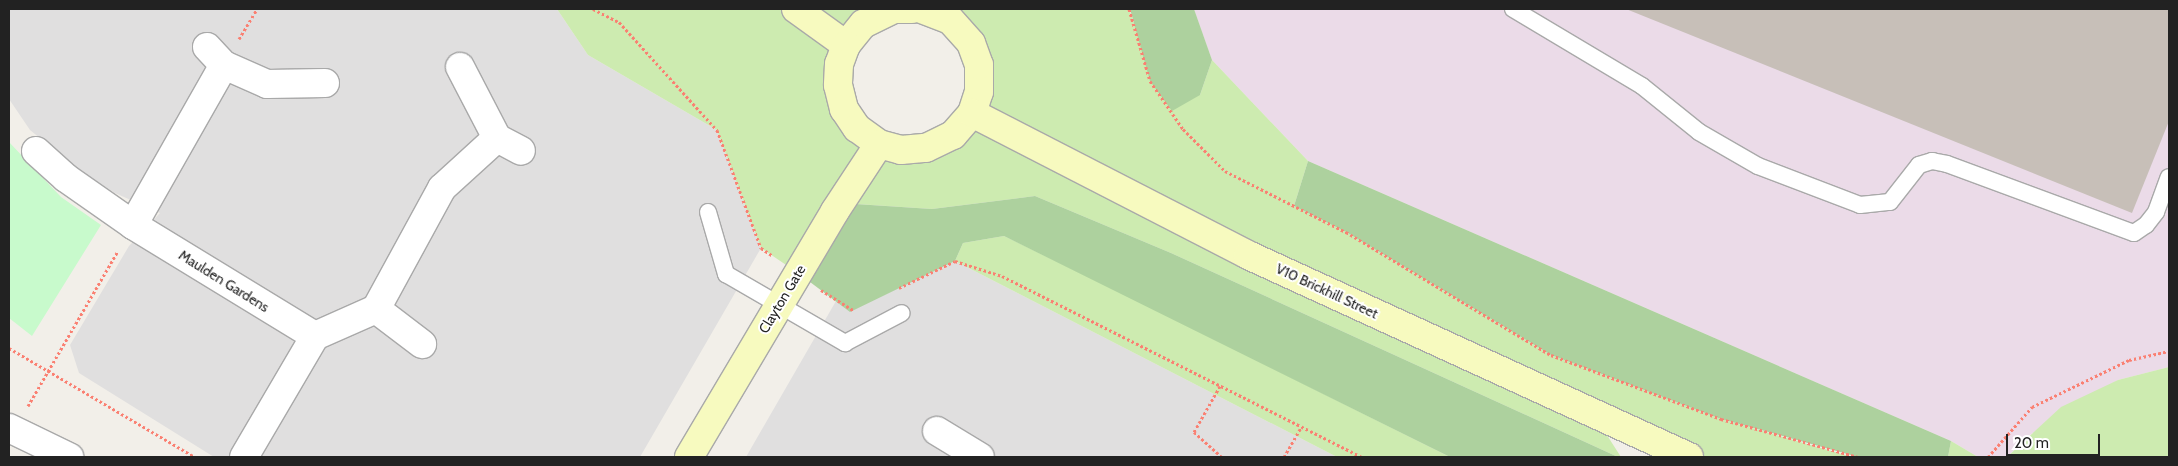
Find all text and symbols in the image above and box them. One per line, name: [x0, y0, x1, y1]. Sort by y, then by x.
street label: Maulden Gardens: [176, 246, 272, 316]
street label: V10 Brickhill Street: [1273, 260, 1381, 322]
street label: Clayton Gate: [755, 262, 809, 336]
scale bar: [2008, 424, 2102, 456]
text: 20 m: [2014, 434, 2049, 452]

